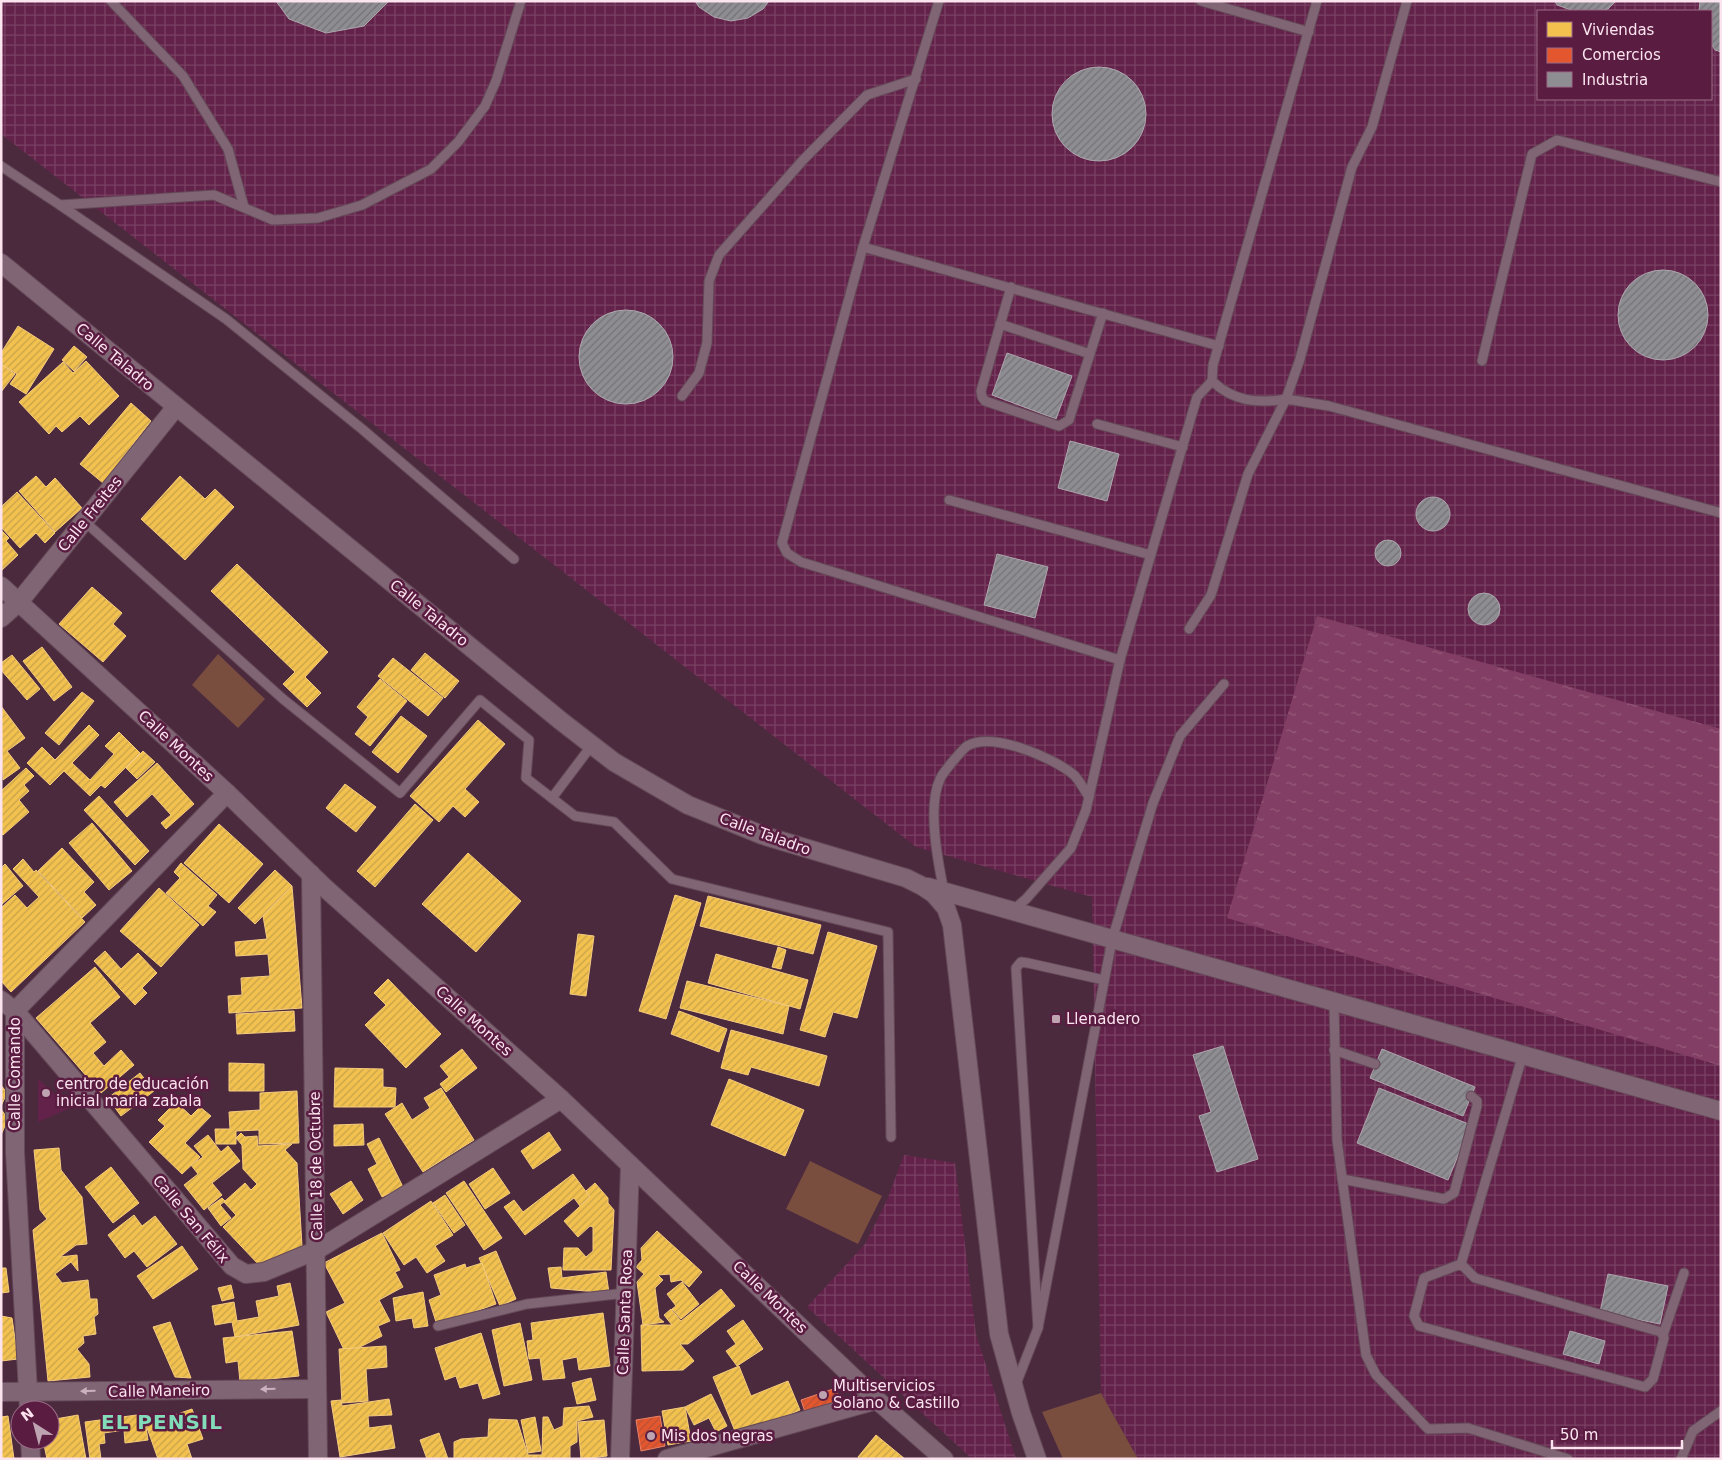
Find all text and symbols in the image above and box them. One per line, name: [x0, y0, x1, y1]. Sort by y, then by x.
legend: [1537, 10, 1712, 100]
text: Viviendas: [1582, 21, 1655, 39]
text: Comercios: [1582, 46, 1661, 64]
text: Industria: [1582, 71, 1648, 89]
street label: Calle Taladro: [73, 319, 157, 395]
street label: Calle Freites: [54, 473, 126, 555]
street label: Calle Taladro: [386, 576, 472, 650]
street label: Calle Montes: [135, 706, 218, 786]
street label: Calle Taladro: [717, 809, 813, 859]
street label: Calle Montes: [432, 982, 516, 1060]
place label: Llenadero: [1066, 1010, 1140, 1028]
marker: Llenadero: [1050, 1013, 1062, 1025]
street label: Calle Comando: [6, 1017, 24, 1131]
place label: centro de educación inicial maria zabala: [56, 1075, 209, 1110]
marker: centro de educación inicial maria zabala: [40, 1087, 52, 1099]
street label: Calle 18 de Octubre: [306, 1091, 326, 1241]
street label: Calle San Félix: [149, 1171, 233, 1267]
street label: Calle Santa Rosa: [614, 1249, 636, 1375]
street label: Calle Montes: [729, 1257, 811, 1337]
place label: Multiservicios Solano & Castillo: [833, 1377, 960, 1412]
street label: Calle Maneiro: [108, 1381, 210, 1401]
one-way arrow: [260, 1386, 276, 1394]
one-way arrow: [80, 1387, 96, 1395]
marker: Multiservicios Solano & Castillo: [817, 1389, 829, 1401]
north arrow: [10, 1400, 60, 1450]
text: N: [18, 1405, 37, 1424]
district label: EL PENSIL: [101, 1410, 223, 1434]
scale bar: [1552, 1418, 1682, 1450]
text: 50 m: [1560, 1426, 1598, 1444]
place label: Mis dos negras: [661, 1427, 774, 1445]
marker: Mis dos negras: [645, 1430, 657, 1442]

